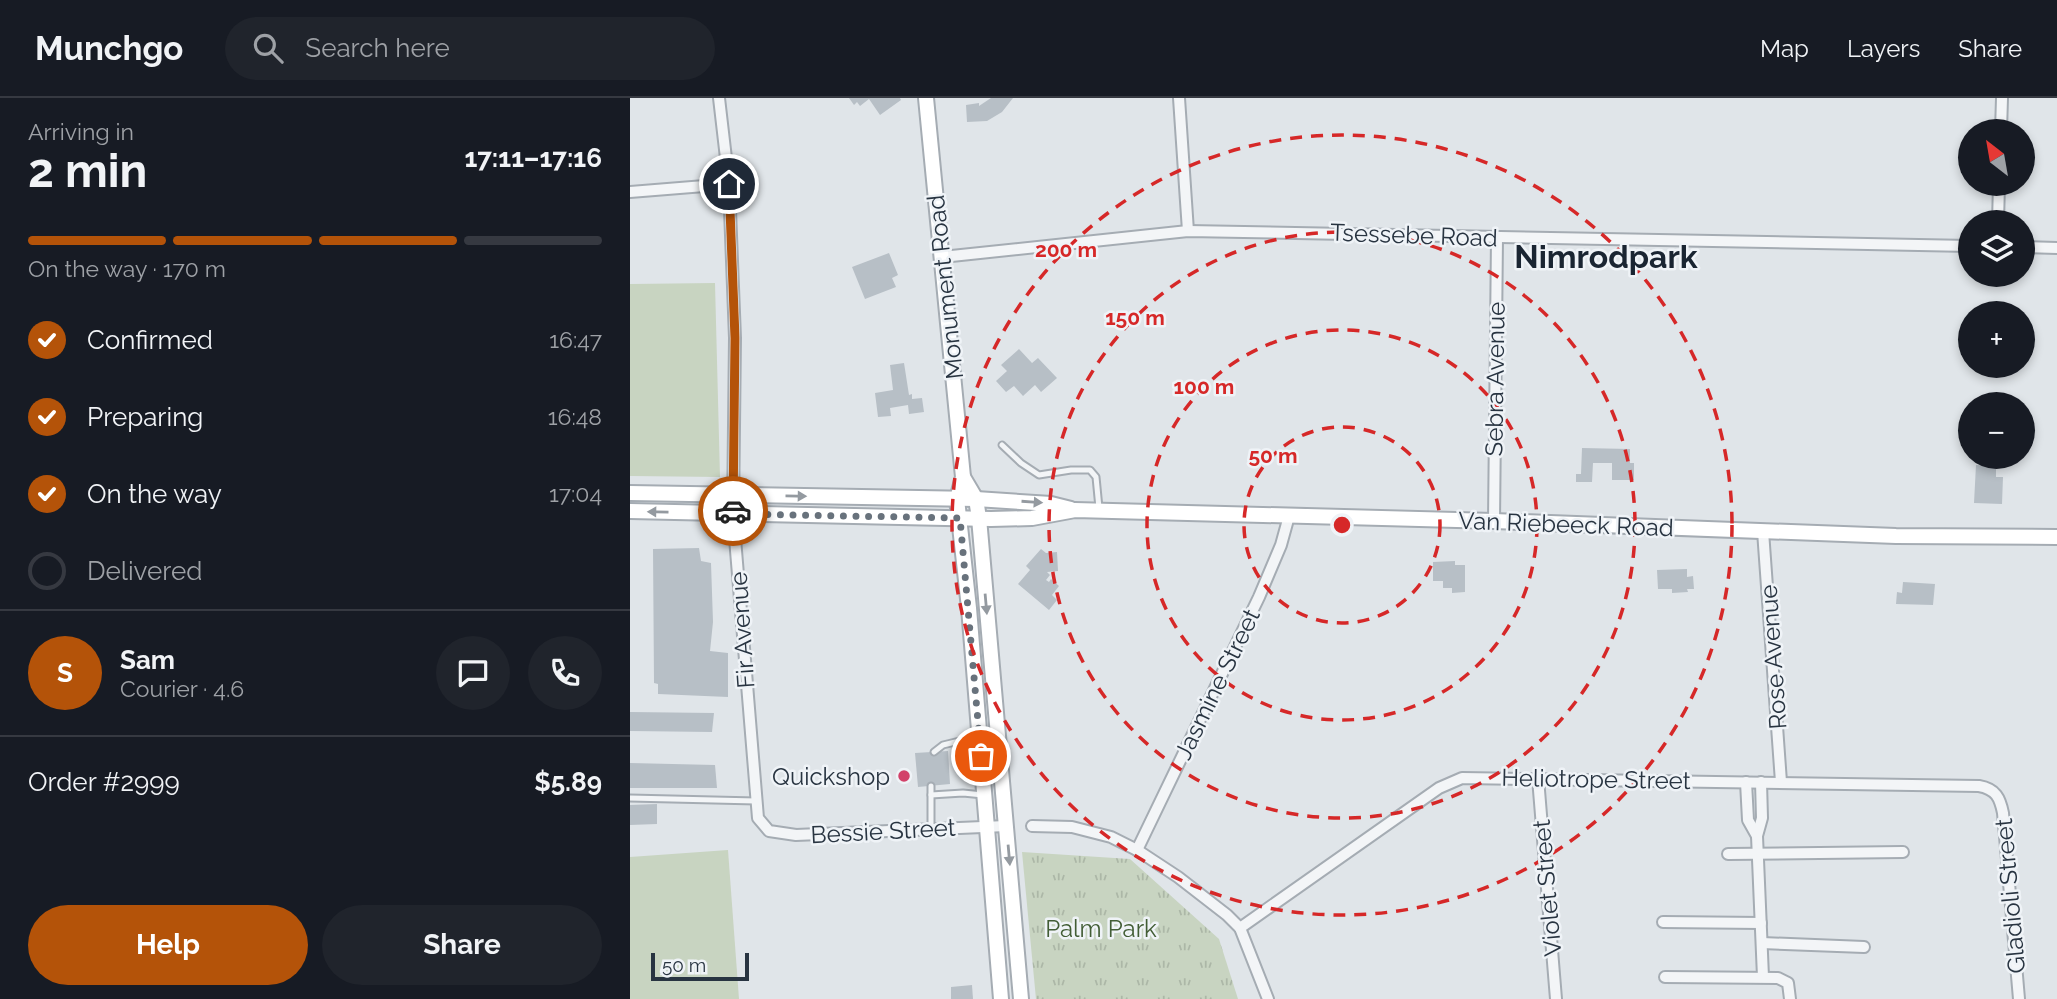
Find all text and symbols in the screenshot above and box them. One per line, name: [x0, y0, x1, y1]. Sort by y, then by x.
search box: [225, 17, 715, 80]
text: Munchgo: [35, 29, 183, 68]
icon: search: [249, 29, 287, 67]
text: Search here: [305, 33, 450, 63]
text: Map: [1760, 34, 1809, 63]
text: Layers: [1847, 34, 1920, 63]
text: Share: [1958, 34, 2022, 63]
text: Arriving in: [28, 118, 134, 145]
north arrow: [1958, 119, 2035, 196]
map controls: [1958, 119, 2035, 469]
text: 17:11–17:16: [464, 143, 602, 173]
text: 2 min: [28, 144, 147, 198]
pin: [699, 154, 759, 214]
icon: home: [710, 165, 748, 203]
street label: Monument Road: [921, 193, 969, 381]
button: layers: [1958, 210, 2035, 287]
street label: Tsessebe Road: [1330, 218, 1498, 252]
text: 200 m: [1035, 237, 1097, 262]
district label: Nimrodpark: [1514, 238, 1698, 275]
text: On the way · 170 m: [28, 255, 226, 282]
button: +: [1958, 301, 2035, 378]
street label: Sebra Avenue: [1479, 302, 1511, 456]
text: 150 m: [1105, 305, 1165, 330]
icon: check: [28, 321, 66, 359]
text: Confirmed: [87, 325, 213, 355]
text: 16:47: [549, 326, 602, 353]
text: 100 m: [1174, 374, 1234, 399]
button: −: [1958, 392, 2035, 469]
icon: check: [28, 398, 66, 436]
text: Preparing: [87, 402, 203, 432]
text: 16:48: [548, 403, 602, 430]
text: 50 m: [1248, 443, 1298, 468]
icon: check: [28, 475, 66, 513]
courier: [698, 476, 768, 546]
text: On the way: [87, 479, 222, 509]
text: 17:04: [549, 480, 602, 507]
one-way arrow: [785, 491, 807, 502]
icon: car: [714, 492, 752, 530]
one-way arrow: [1021, 497, 1043, 508]
one-way arrow: [647, 506, 669, 518]
street label: Van Riebeeck Road: [1458, 506, 1674, 542]
centre of rings: [1330, 513, 1354, 537]
text: Delivered: [87, 556, 202, 586]
street label: Fir Avenue: [723, 571, 761, 689]
street label: Rose Avenue: [1753, 584, 1793, 730]
one-way arrow: [981, 593, 992, 615]
street label: Jasmine Street: [1168, 604, 1266, 764]
button: chat: [436, 636, 510, 710]
button: phone: [528, 636, 602, 710]
text: Sam: [120, 645, 175, 675]
text: S: [57, 658, 73, 688]
text: Courier · 4.6: [120, 675, 244, 702]
pin: [951, 726, 1011, 786]
icon: bag: [962, 737, 1000, 775]
place label: Quickshop: [772, 762, 890, 791]
street label: Heliotrope Street: [1501, 763, 1691, 795]
text: Order #2999: [28, 767, 180, 797]
text: $5.89: [534, 767, 602, 797]
marker: Quickshop: [896, 768, 912, 784]
street label: Bessie Street: [810, 813, 956, 849]
street label: Gladioli Street: [1989, 817, 2031, 975]
street label: Violet Street: [1527, 818, 1567, 958]
one-way arrow: [1004, 844, 1015, 866]
button: Help: [28, 905, 308, 985]
button: Share: [322, 905, 602, 985]
park label: Palm Park: [1045, 914, 1157, 943]
scale bar: [651, 950, 749, 982]
text: 50 m: [662, 954, 706, 976]

